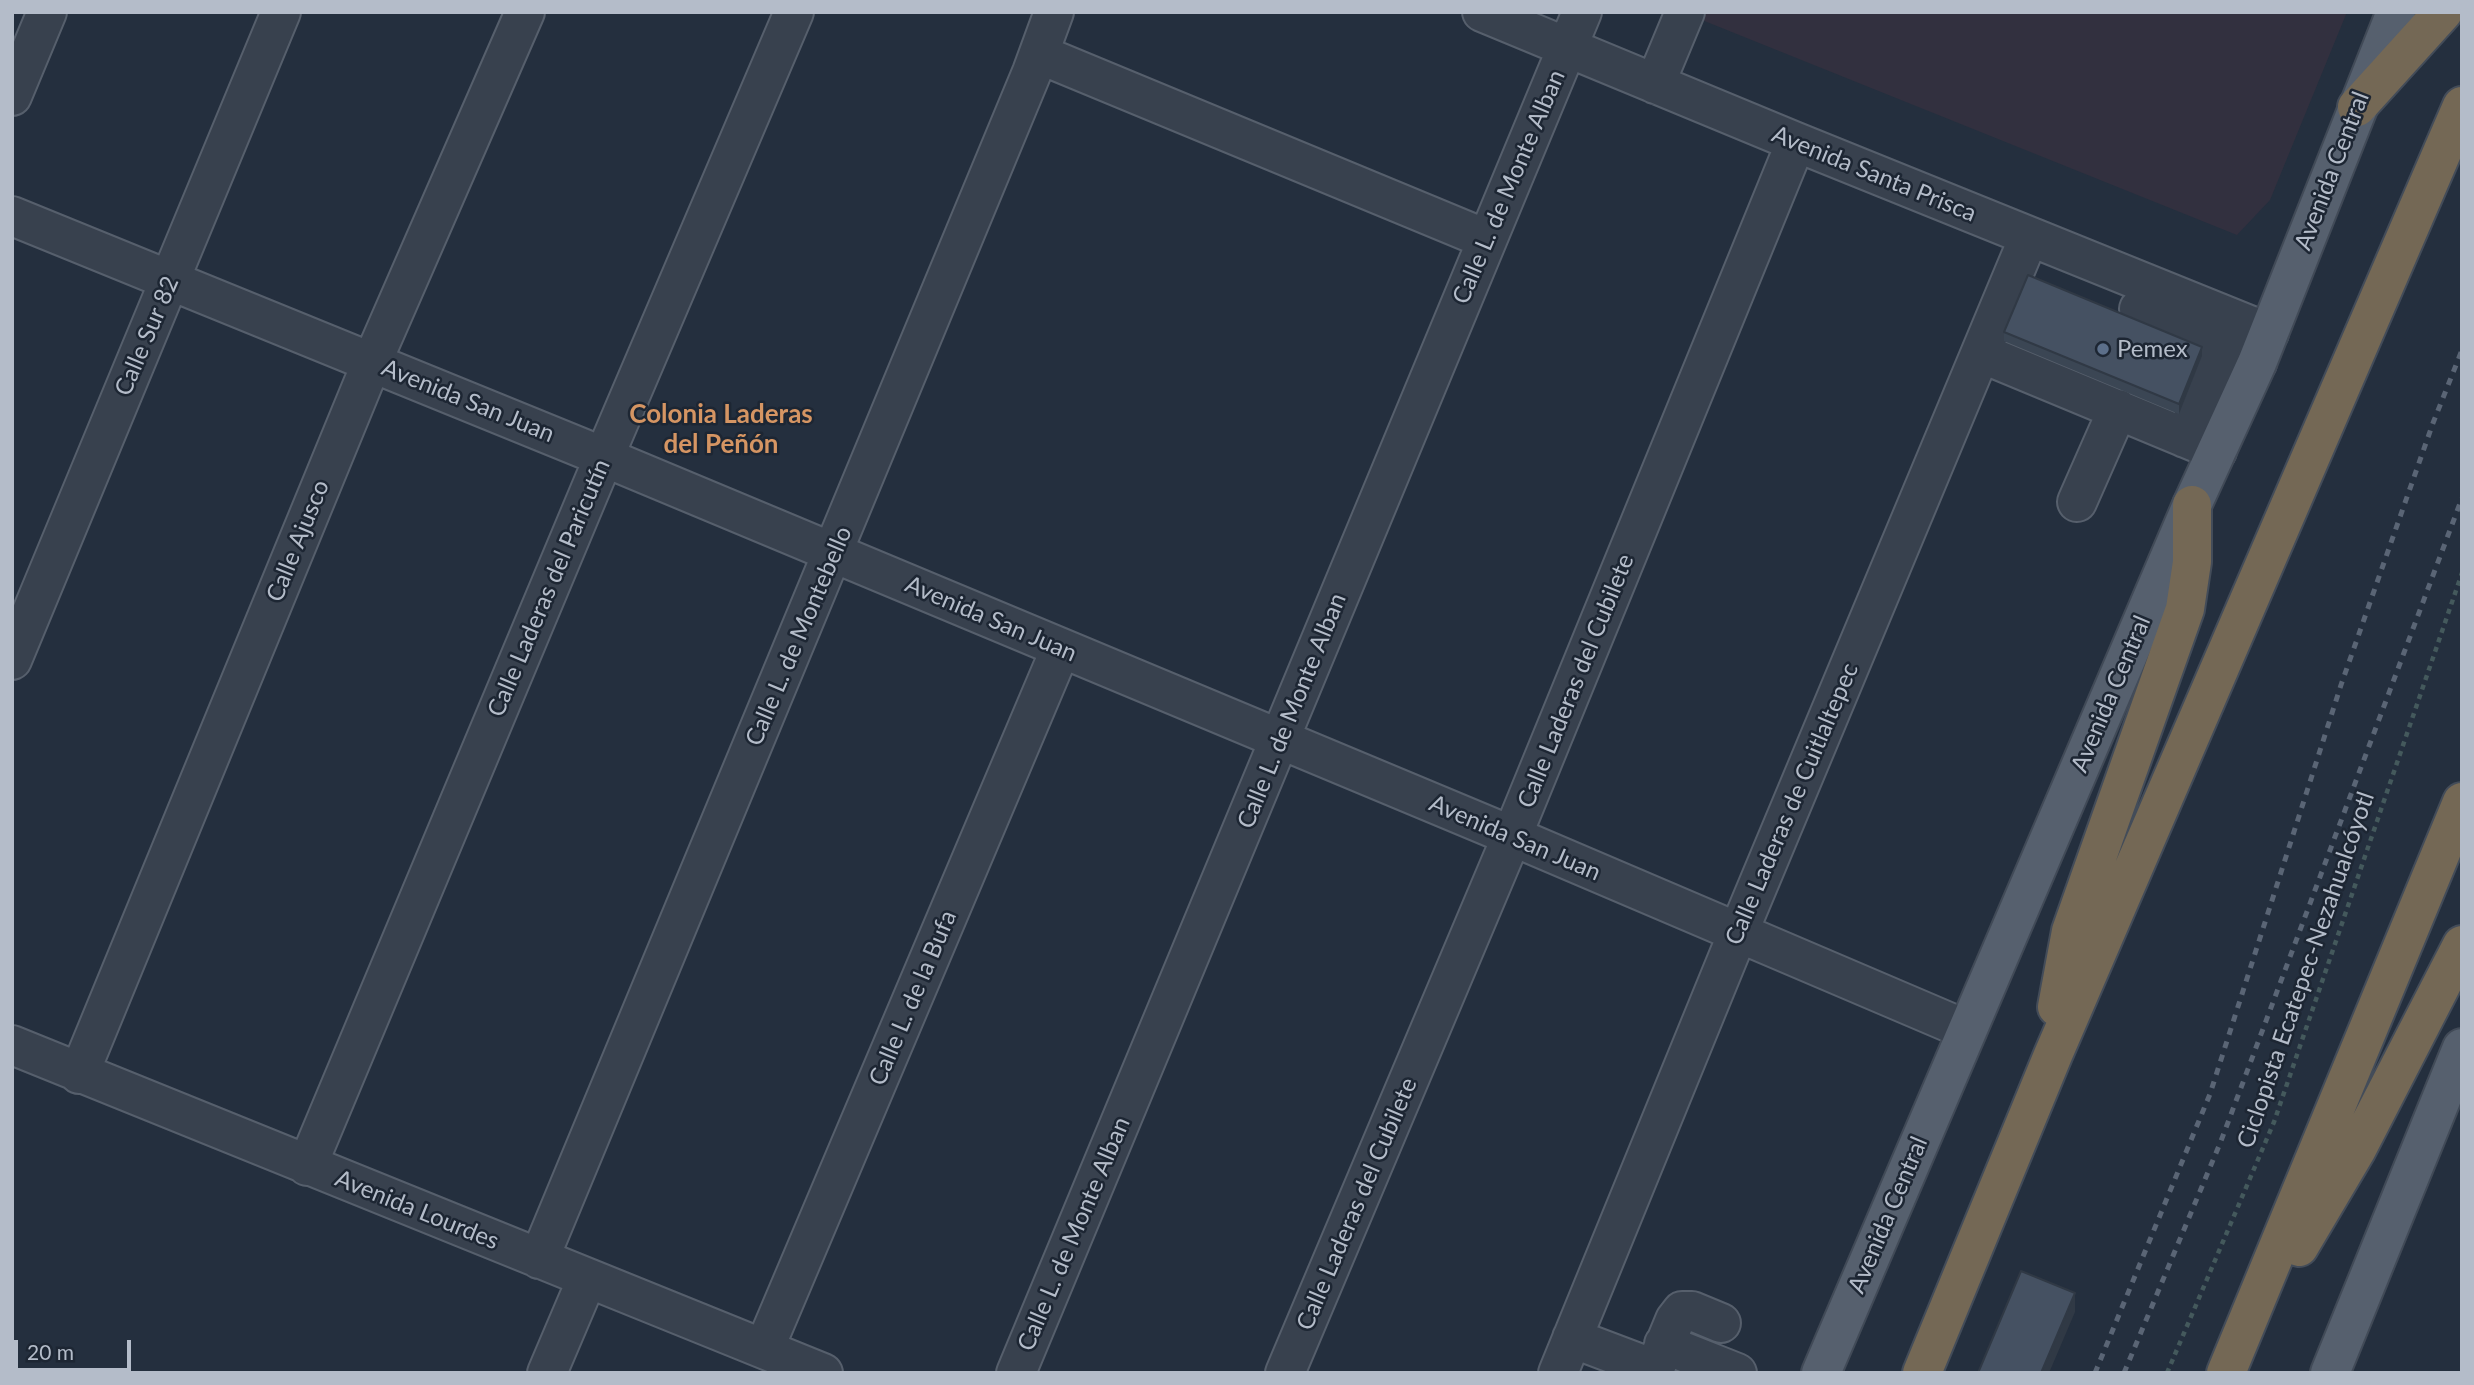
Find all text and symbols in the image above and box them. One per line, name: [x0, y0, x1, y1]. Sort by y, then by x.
street label: Calle L. de Monte Alban: [1447, 66, 1571, 308]
street label: Avenida Central: [2289, 88, 2375, 254]
street label: Avenida Santa Prisca: [1768, 120, 1980, 228]
street label: Calle Sur 82: [109, 272, 185, 400]
place label: Pemex: [2117, 335, 2188, 363]
marker: Pemex: [2095, 341, 2111, 357]
street label: Avenida San Juan: [378, 353, 558, 449]
district label: Colonia Laderas del Peñón: [629, 399, 813, 460]
street label: Calle Laderas del Paricutín: [482, 455, 616, 721]
street label: Calle Ajusco: [261, 476, 335, 606]
street label: Calle L. de Montebello: [740, 522, 858, 750]
street label: Calle Laderas del Cubilete: [1512, 550, 1640, 812]
street label: Avenida San Juan: [901, 570, 1081, 668]
street label: Calle L. de Monte Alban: [1232, 589, 1352, 833]
street label: Avenida Central: [2065, 611, 2157, 777]
street label: Calle Laderas de Cuitlaltepec: [1719, 659, 1865, 949]
street label: Ciclopista Ecatepec-Nezahualcóyotl: [2231, 788, 2381, 1152]
street label: Avenida San Juan: [1425, 789, 1605, 887]
street label: Calle L. de la Bufa: [863, 906, 963, 1090]
street label: Calle Laderas del Cubilete: [1291, 1074, 1423, 1334]
street label: Calle L. de Monte Alban: [1012, 1113, 1136, 1355]
street label: Avenida Central: [1842, 1132, 1934, 1298]
street label: Avenida Lourdes: [331, 1164, 503, 1256]
scale bar: [18, 1326, 135, 1370]
text: 20 m: [27, 1339, 74, 1364]

